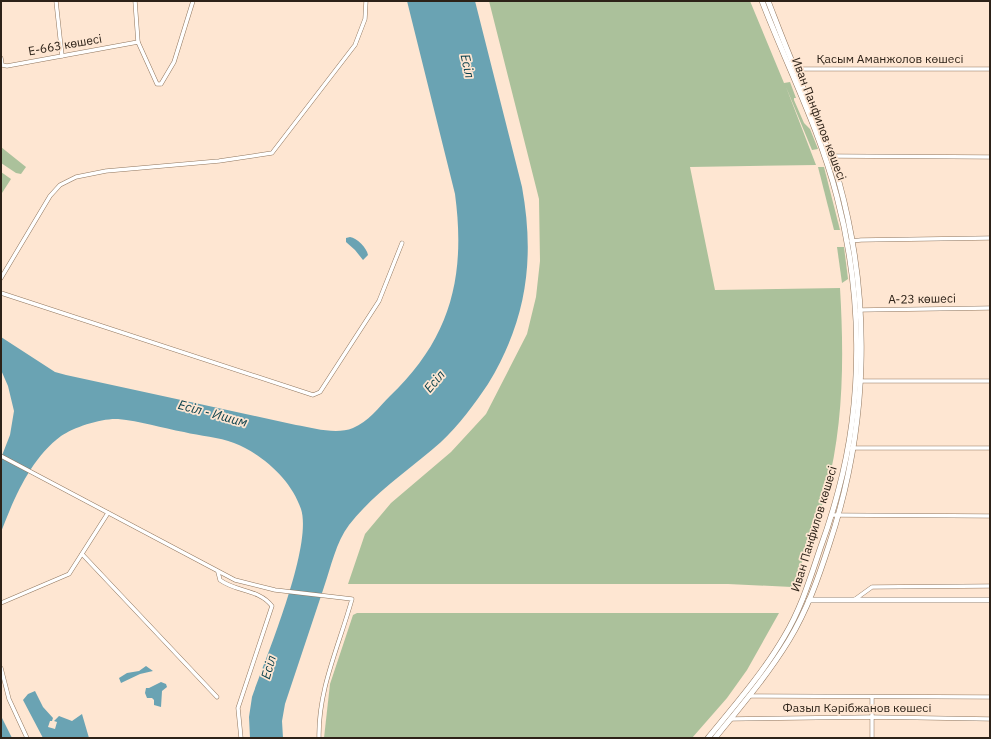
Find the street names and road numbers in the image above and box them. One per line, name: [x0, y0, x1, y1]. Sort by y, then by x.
street label: Е-663 көшесі: [27, 31, 103, 58]
street label: Қасым Аманжолов көшесі: [817, 51, 963, 66]
street label: Иван Панфилов көшесі: [789, 55, 850, 182]
street label: А-23 көшесі: [888, 290, 956, 307]
street label: Иван Панфилов көшесі: [787, 464, 840, 593]
street label: Фазыл Кәрібжанов көшесі: [783, 700, 931, 715]

